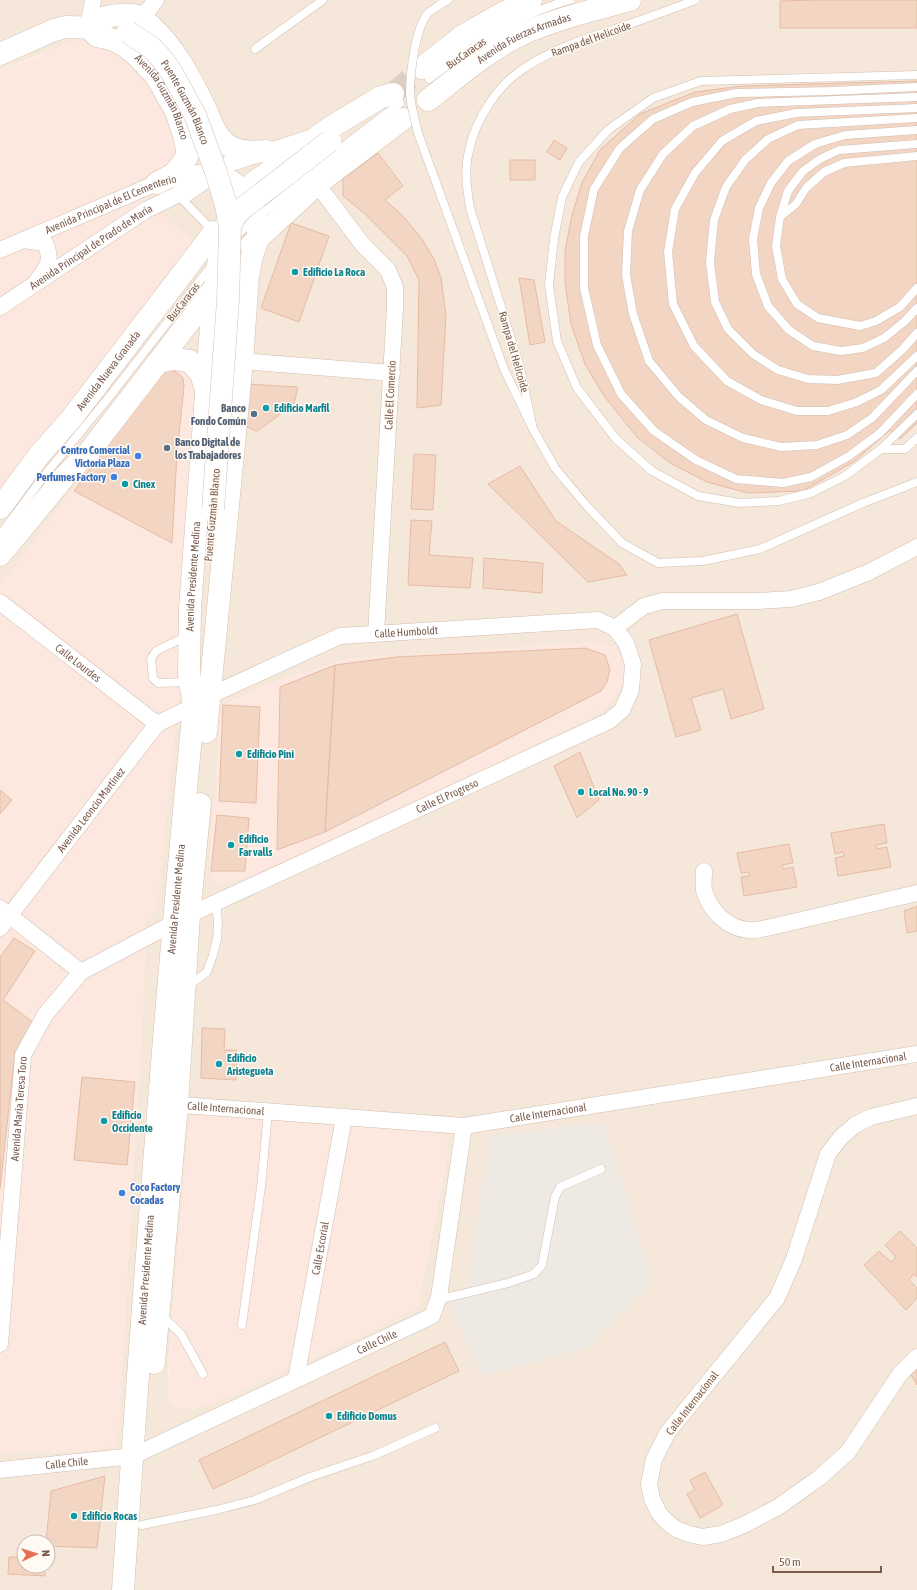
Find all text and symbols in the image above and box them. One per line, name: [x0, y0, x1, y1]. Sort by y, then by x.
street label: Avenida Fuerzas Armadas: [475, 11, 572, 66]
street label: Rampa del Helicoide: [550, 19, 632, 59]
street label: BusCaracas: [444, 35, 488, 71]
street label: Avenida Guzmán Blanco: [133, 52, 191, 141]
street label: Puente Guzmán Blanco: [159, 58, 211, 146]
street label: Avenida Principal de El Cementerio: [43, 173, 177, 236]
street label: Avenida Principal de Prado de María: [27, 202, 154, 292]
place label: Edificio La Roca: [303, 266, 365, 278]
marker: Edificio La Roca: [290, 267, 300, 277]
street label: BusCaracas: [164, 280, 202, 324]
street label: Rampa del Helicoide: [497, 310, 531, 394]
street label: Avenida Nueva Granada: [74, 328, 142, 413]
street label: Calle El Comercio: [382, 360, 398, 430]
place label: Banco Fondo Común: [191, 402, 246, 427]
place label: Edificio Marfil: [274, 402, 330, 414]
marker: Edificio Marfil: [261, 403, 271, 413]
marker: Banco Fondo Común: [249, 409, 259, 419]
place label: Banco Digital de los Trabajadores: [175, 436, 241, 461]
marker: Banco Digital de los Trabajadores: [162, 443, 172, 453]
place label: Centro Comercial Victoria Plaza: [61, 444, 131, 469]
marker: Centro Comercial Victoria Plaza: [133, 451, 143, 461]
street label: Puente Guzmán Blanco: [202, 468, 222, 562]
place label: Perfumes Factory: [37, 471, 106, 483]
marker: Perfumes Factory: [109, 472, 119, 482]
place label: Cinex: [133, 478, 156, 490]
marker: Cinex: [120, 479, 130, 489]
street label: Avenida Presidente Medina: [184, 521, 202, 632]
street label: Calle Humboldt: [374, 624, 438, 640]
street label: Calle Lourdes: [53, 641, 103, 684]
place label: Edificio Pini: [247, 748, 294, 760]
marker: Edificio Pini: [234, 749, 244, 759]
street label: Avenida Leoncio Martínez: [55, 765, 127, 854]
street label: Calle El Progreso: [414, 776, 480, 815]
place label: Local No. 90 - 9: [589, 786, 648, 798]
marker: Local No. 90 - 9: [576, 787, 586, 797]
place label: Edificio Far valls: [239, 833, 272, 858]
marker: Edificio Far valls: [226, 840, 236, 850]
street label: Avenida Presidente Medina: [165, 844, 187, 954]
street label: Calle Internacional: [829, 1050, 907, 1074]
place label: Edificio Aristegueta: [226, 1052, 273, 1077]
street label: Avenida María Teresa Toro: [9, 1056, 29, 1162]
marker: Edificio Aristegueta: [214, 1059, 224, 1069]
street label: Calle Internacional: [187, 1099, 265, 1117]
street label: Calle Internacional: [509, 1101, 587, 1125]
place label: Edificio Occidente: [112, 1109, 153, 1134]
marker: Edificio Occidente: [99, 1116, 109, 1126]
place label: Coco Factory Cocadas: [130, 1181, 181, 1206]
marker: Coco Factory Cocadas: [117, 1188, 127, 1198]
street label: Avenida Presidente Medina: [136, 1214, 156, 1325]
street label: Calle Escorial: [309, 1220, 331, 1276]
street label: Calle Chile: [355, 1327, 399, 1356]
street label: Calle Internacional: [663, 1369, 721, 1437]
place label: Edificio Domus: [337, 1410, 397, 1422]
marker: Edificio Domus: [324, 1411, 334, 1421]
street label: Calle Chile: [45, 1455, 89, 1471]
place label: Edificio Rocas: [82, 1510, 137, 1522]
marker: Edificio Rocas: [69, 1511, 79, 1521]
north arrow: [16, 1534, 56, 1574]
scale bar: [773, 1548, 881, 1574]
text: N: [40, 1550, 52, 1557]
text: 50 m: [779, 1555, 801, 1569]

